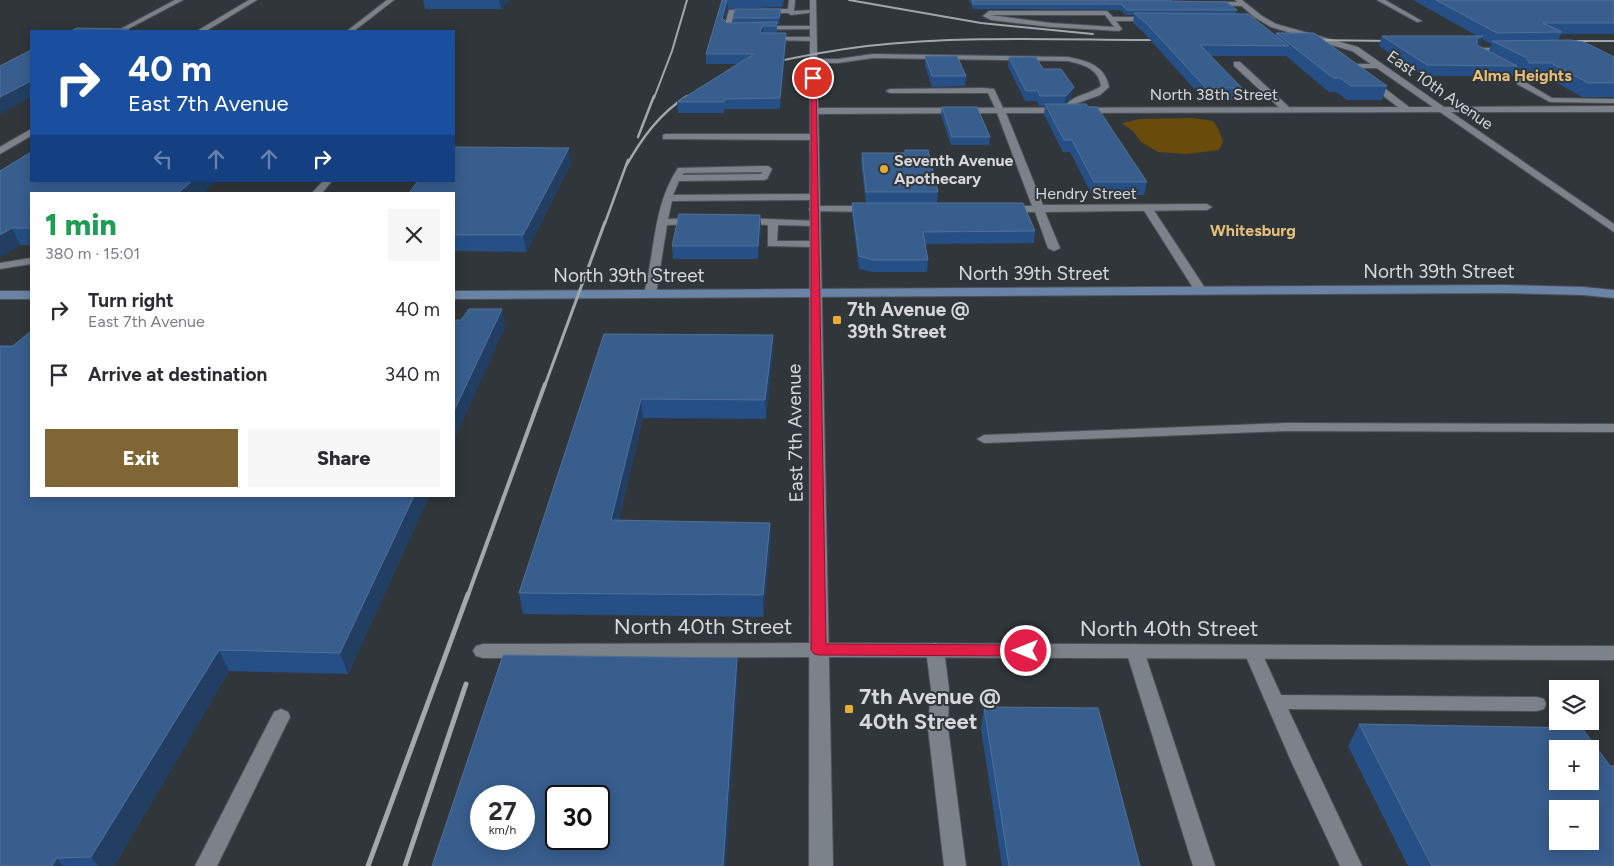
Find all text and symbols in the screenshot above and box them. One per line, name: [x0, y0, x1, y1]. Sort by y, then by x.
street label: East 10th Avenue: [1383, 46, 1497, 134]
text: 40 m: [128, 48, 212, 90]
icon: right: [45, 50, 110, 115]
pin: [792, 57, 834, 99]
icon: arrive: [799, 64, 827, 92]
district label: Alma Heights: [1472, 66, 1572, 85]
street label: North 38th Street: [1150, 85, 1278, 104]
text: East 7th Avenue: [128, 90, 288, 117]
icon: left: [149, 145, 177, 173]
icon: ahead: [202, 145, 230, 173]
icon: ahead: [255, 145, 283, 173]
icon: right: [308, 145, 336, 173]
place label: Seventh Avenue Apothecary: [894, 151, 1014, 188]
marker: Seventh Avenue Apothecary: [878, 163, 890, 175]
street label: Hendry Street: [1035, 184, 1137, 203]
text: 1 min: [45, 206, 117, 243]
button: close: [388, 209, 440, 261]
district label: Whitesburg: [1210, 221, 1296, 240]
text: 380 m · 15:01: [45, 244, 140, 263]
street label: North 39th Street: [1363, 260, 1515, 283]
street label: North 39th Street: [958, 262, 1110, 285]
street label: North 39th Street: [553, 264, 705, 287]
text: Turn right: [88, 289, 174, 312]
icon: right: [45, 296, 73, 324]
text: 40 m: [395, 298, 440, 321]
place label: 7th Avenue @ 39th Street: [847, 298, 970, 343]
text: East 7th Avenue: [88, 312, 205, 331]
marker: 7th Avenue @ 39th Street: [831, 314, 843, 326]
icon: arrive: [45, 361, 73, 389]
text: Arrive at destination: [88, 363, 267, 386]
text: 340 m: [385, 363, 440, 386]
street label: East 7th Avenue: [782, 364, 808, 502]
button: Exit: [45, 429, 238, 487]
button: Share: [248, 429, 440, 487]
street label: North 40th Street: [614, 613, 792, 640]
street label: North 40th Street: [1080, 615, 1258, 642]
position arrow: [999, 624, 1051, 676]
map controls: [1549, 680, 1599, 850]
button: layers: [1549, 680, 1599, 730]
place label: 7th Avenue @ 40th Street: [859, 683, 1001, 735]
marker: 7th Avenue @ 40th Street: [843, 703, 855, 715]
button: +: [1549, 740, 1599, 790]
speed limit sign: 30: [545, 785, 610, 850]
text: 27: [488, 796, 517, 826]
button: −: [1549, 800, 1599, 850]
text: km/h: [489, 823, 516, 837]

